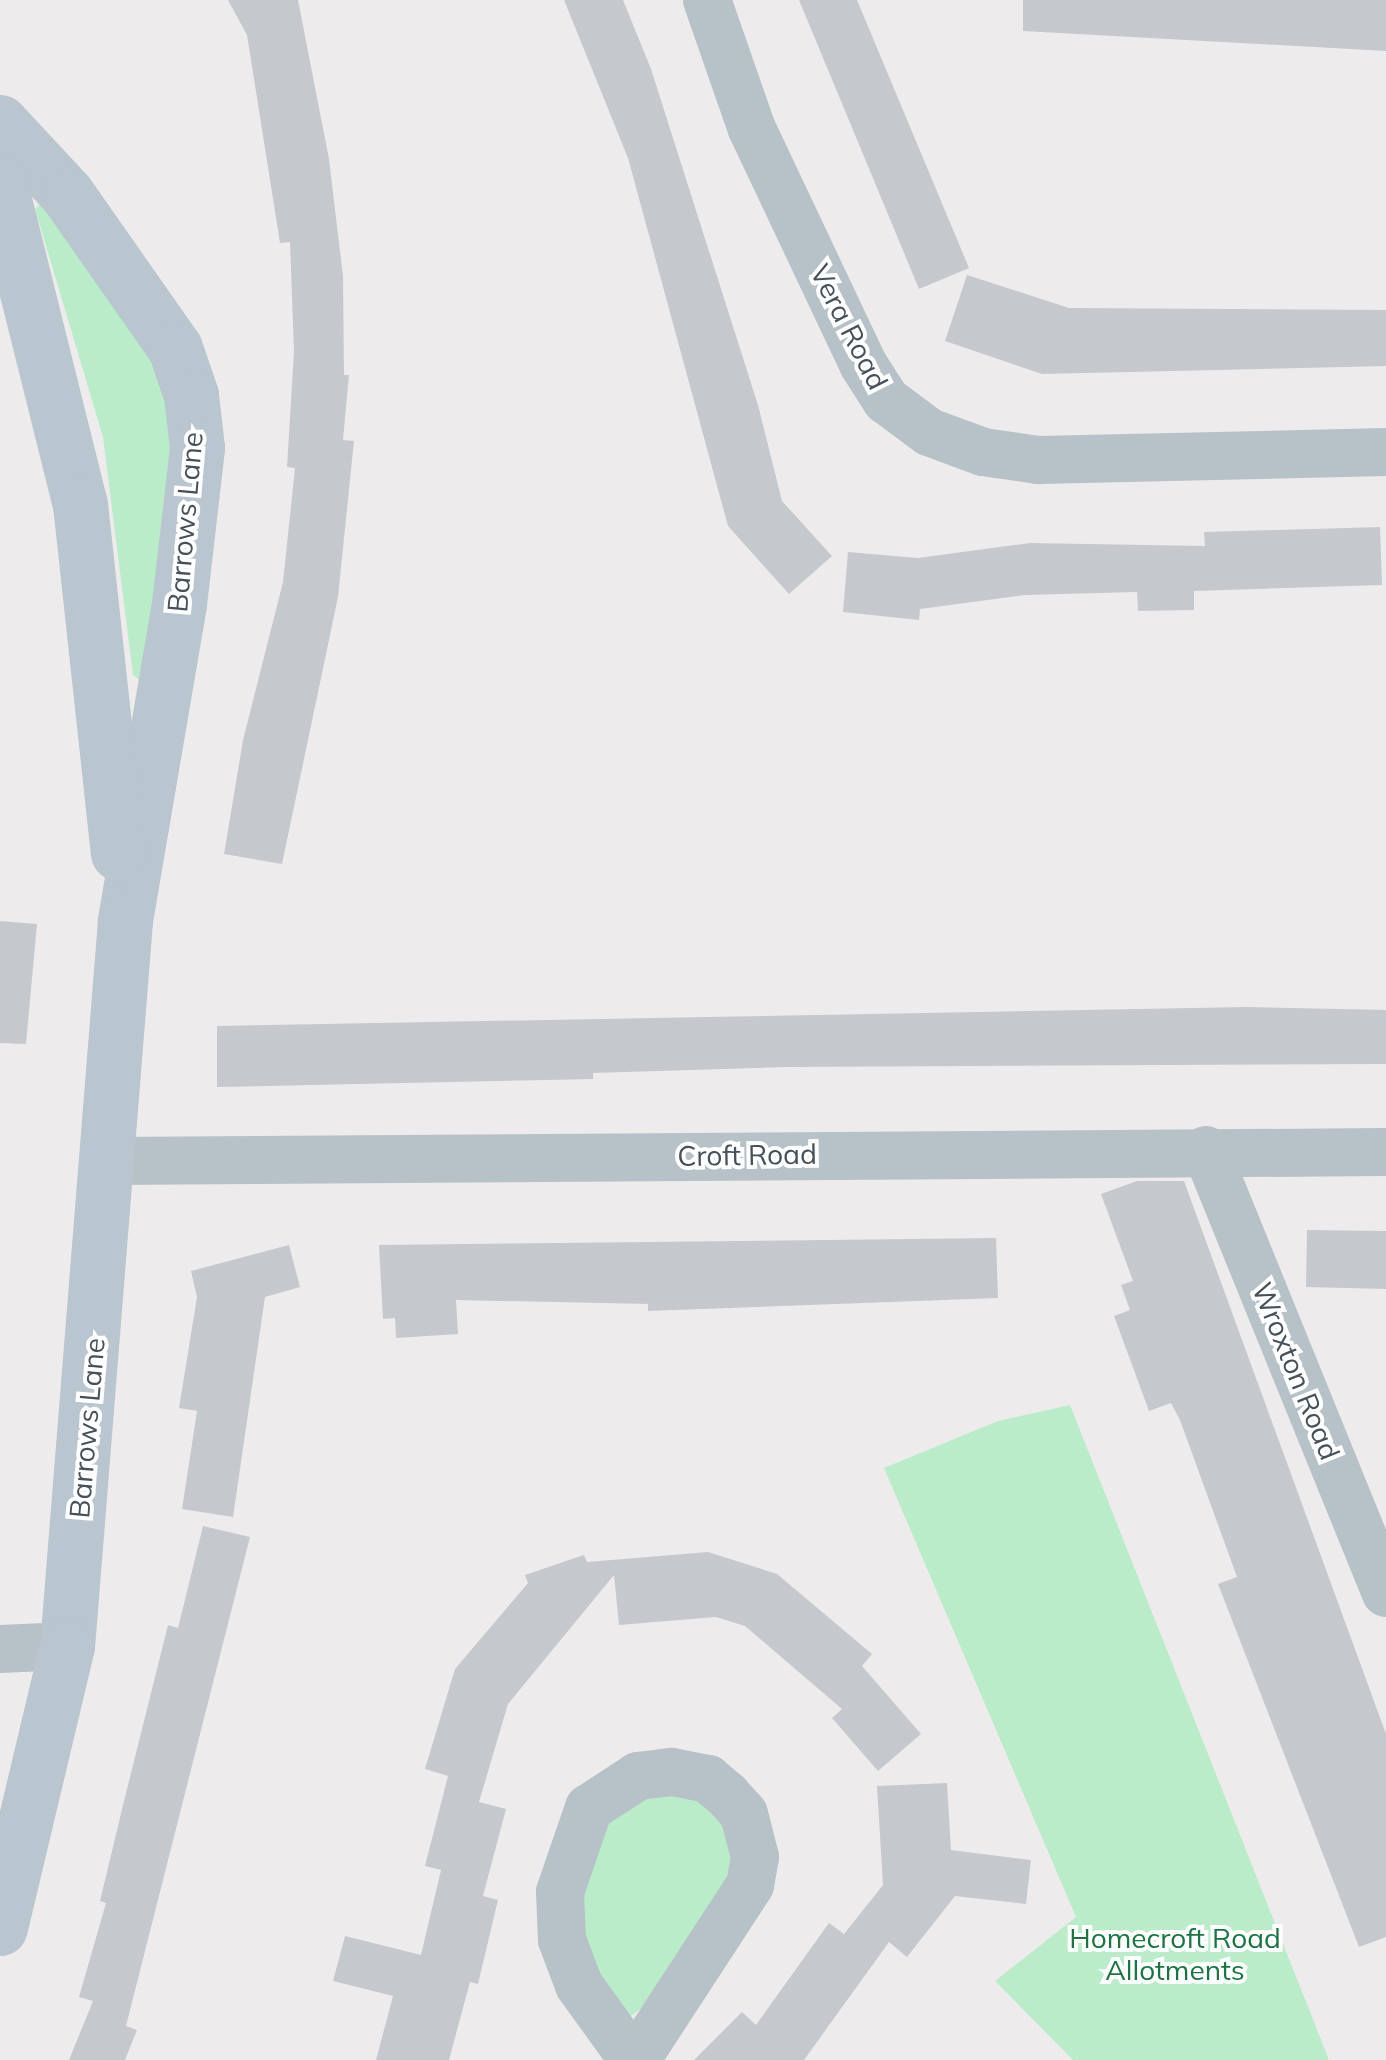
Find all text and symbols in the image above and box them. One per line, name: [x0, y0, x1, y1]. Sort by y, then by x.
street label: Vera Road: [803, 259, 895, 395]
street label: Barrows Lane: [160, 431, 210, 613]
street label: Croft Road: [677, 1137, 817, 1173]
street label: Wroxton Road: [1245, 1277, 1347, 1465]
street label: Barrows Lane: [62, 1337, 112, 1519]
park label: Homecroft Road Allotments: [1069, 1921, 1281, 1987]

